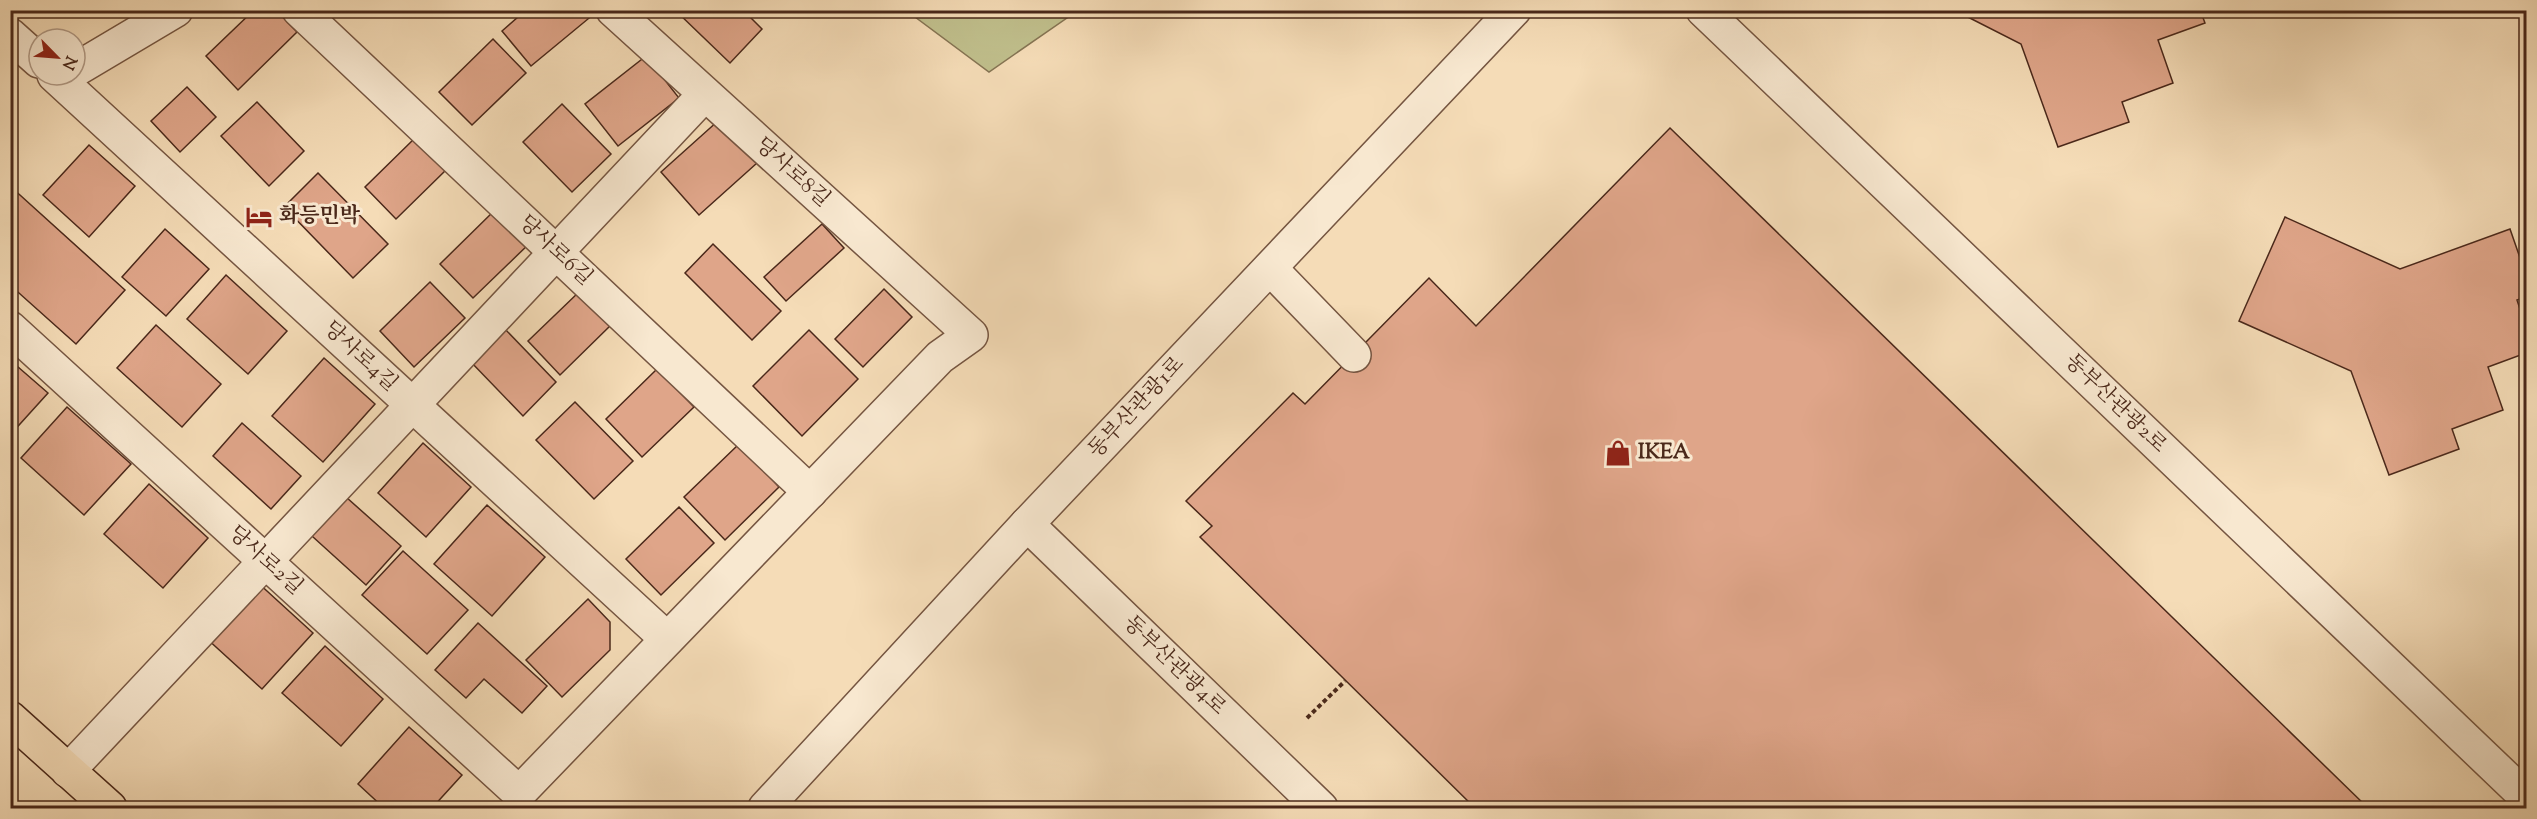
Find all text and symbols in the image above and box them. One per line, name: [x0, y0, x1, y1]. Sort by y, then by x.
north arrow: [27, 27, 87, 87]
text: N: [55, 52, 81, 73]
street label: 당사로8길: [748, 131, 836, 215]
hotel icon: 화등민박: [244, 202, 274, 232]
place label: 화등민박: [279, 202, 361, 232]
street label: 당사로6길: [511, 209, 599, 293]
street label: 당사로4길: [316, 315, 404, 399]
street label: 동부산관광2로: [2057, 348, 2173, 460]
street label: 동부산관광1로: [1082, 351, 1192, 465]
shop icon: IKEA: [1603, 438, 1633, 468]
place label: IKEA: [1638, 438, 1691, 468]
street label: 당사로2길: [221, 519, 309, 603]
street label: 동부산관광4로: [1116, 609, 1232, 723]

